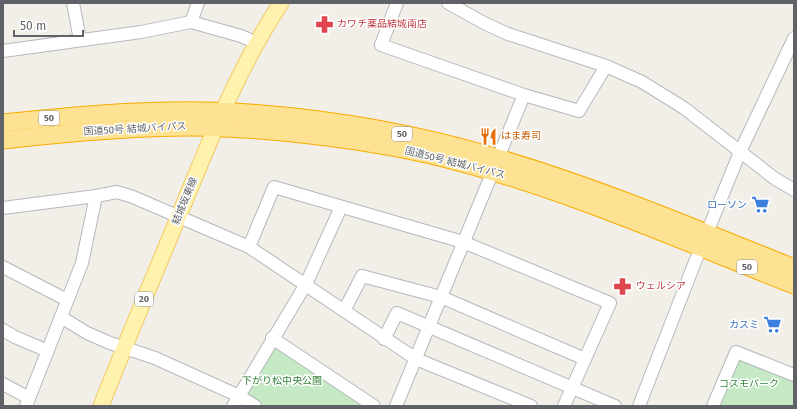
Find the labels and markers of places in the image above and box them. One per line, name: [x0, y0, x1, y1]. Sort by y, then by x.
pharmacy icon: カワチ薬品結城南店: [314, 14, 334, 34]
place label: カワチ薬品結城南店: [337, 18, 427, 30]
restaurant icon: はま寿司: [478, 126, 498, 146]
place label: はま寿司: [501, 130, 541, 142]
supermarket icon: ローソン: [750, 195, 770, 215]
place label: ローソン: [707, 199, 747, 211]
pharmacy icon: ウェルシア: [613, 276, 633, 296]
place label: ウェルシア: [636, 280, 686, 292]
supermarket icon: カスミ: [762, 315, 782, 335]
place label: カスミ: [729, 319, 759, 331]

